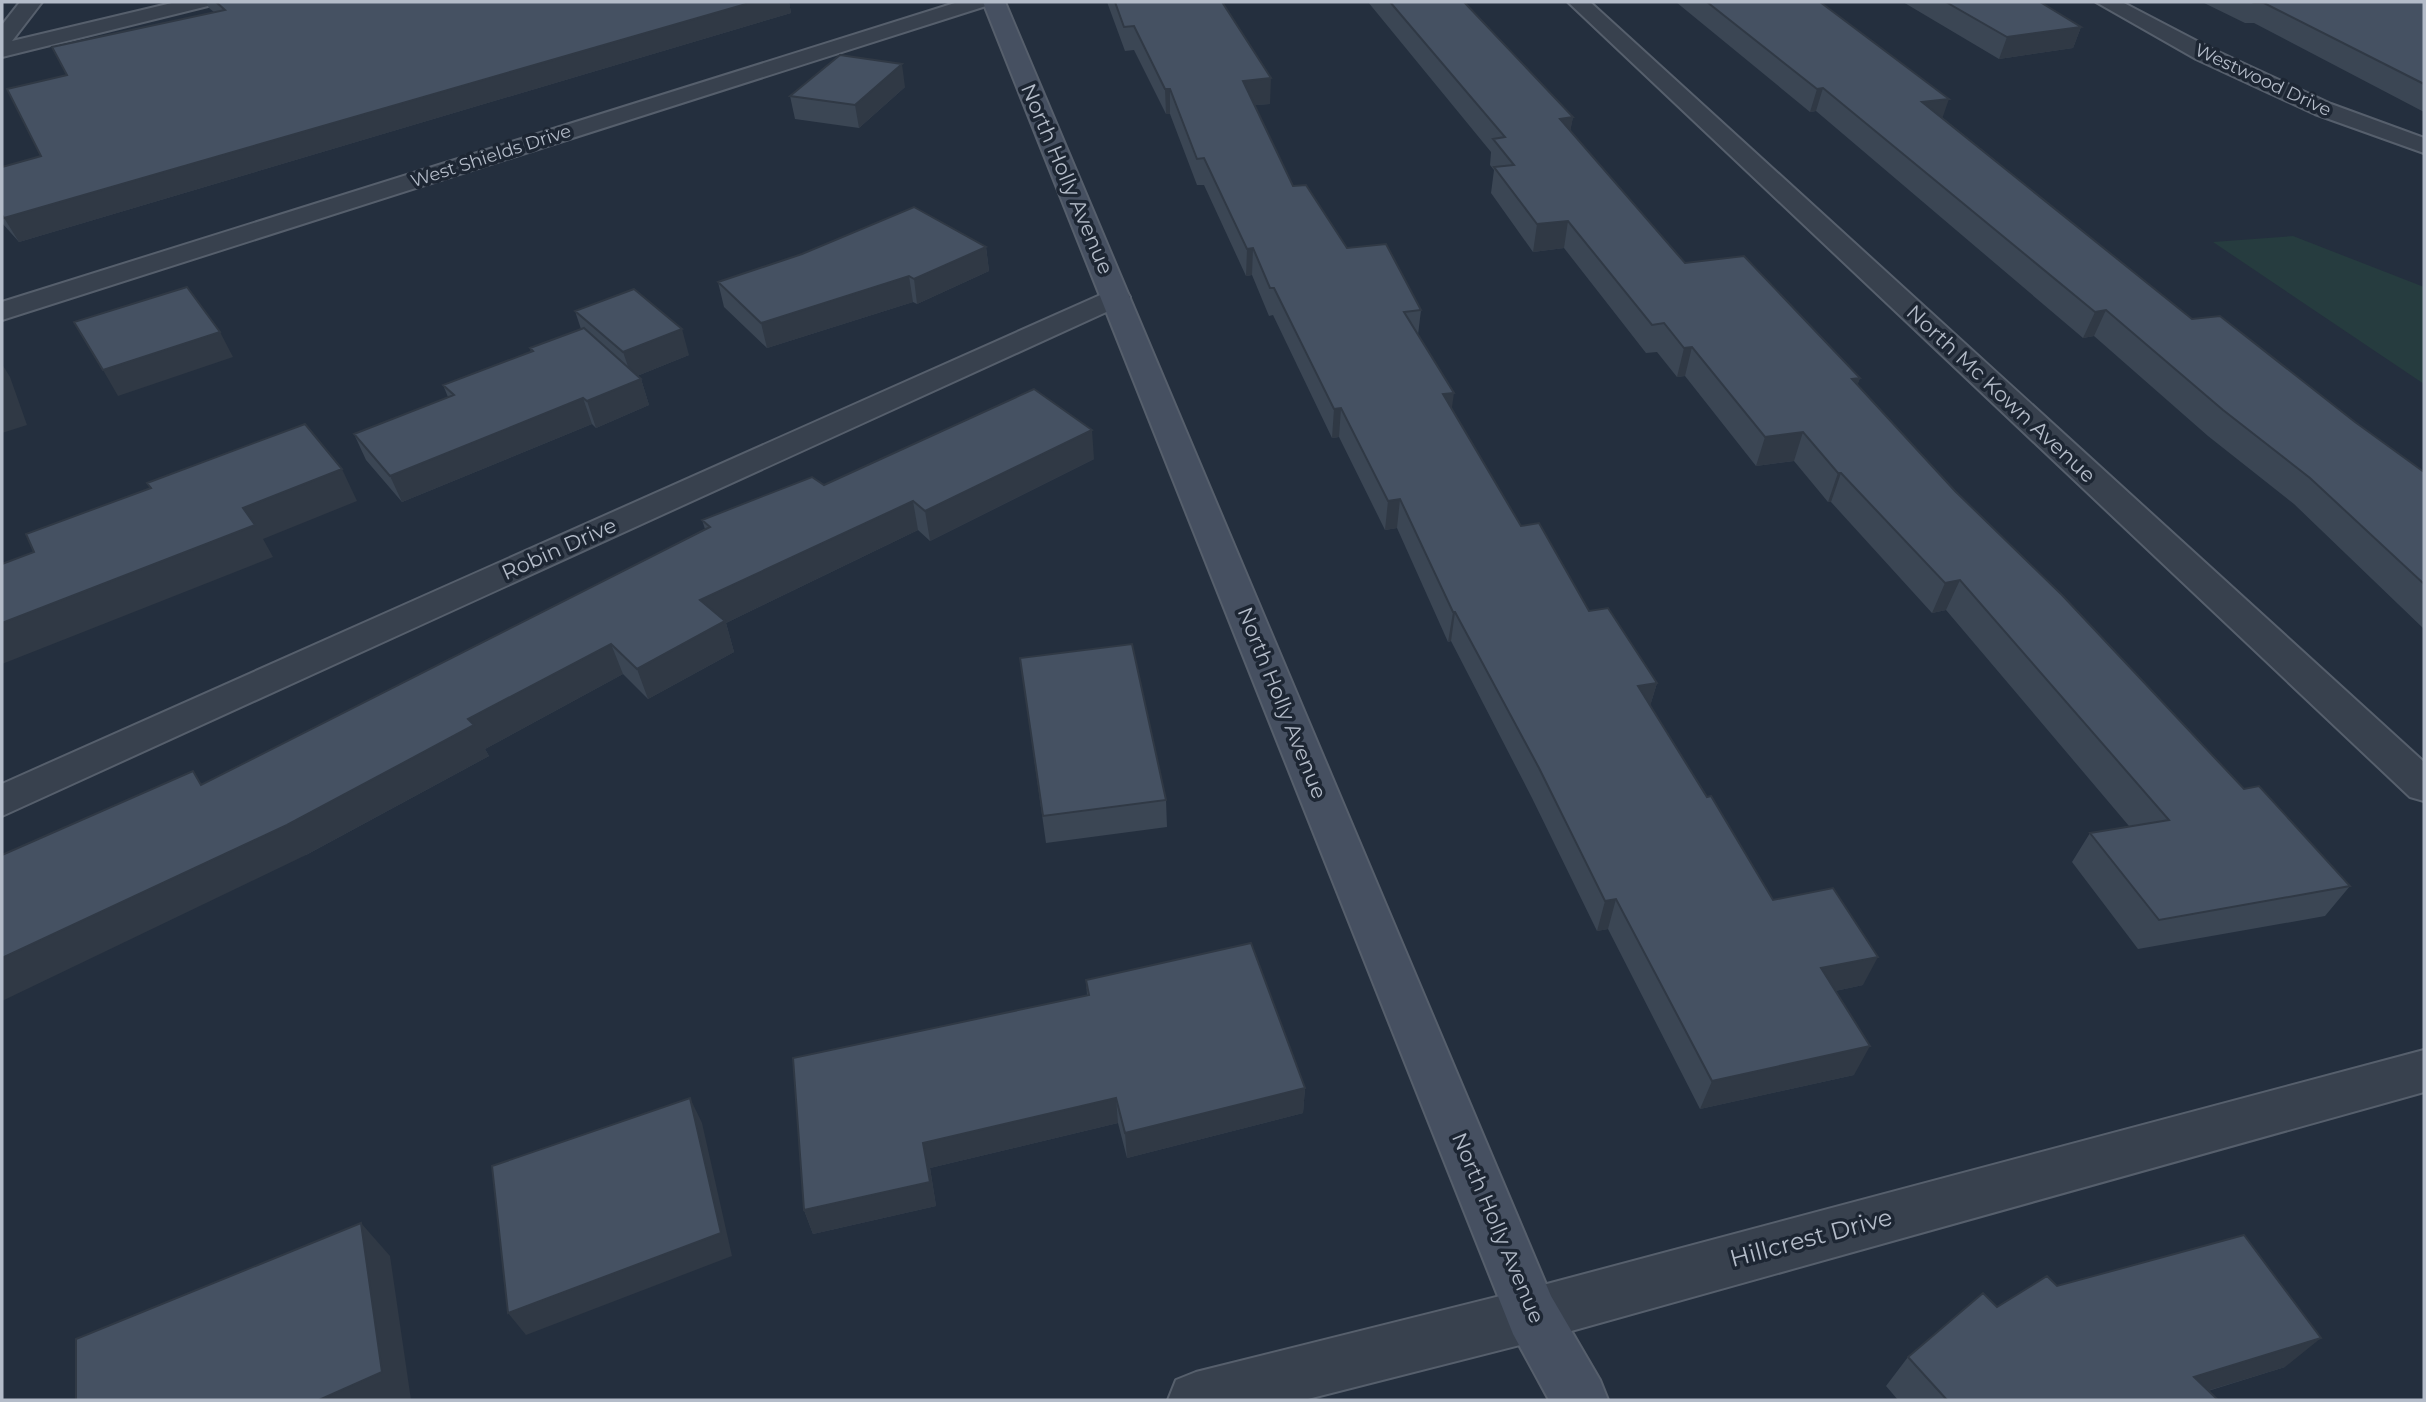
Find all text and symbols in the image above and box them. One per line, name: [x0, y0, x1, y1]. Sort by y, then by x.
street label: Westwood Drive: [2191, 39, 2335, 121]
street label: North Holly Avenue: [1016, 80, 1119, 278]
street label: West Shields Drive: [408, 120, 574, 192]
street label: North Mc Kown Avenue: [1902, 299, 2101, 488]
street label: Robin Drive: [498, 512, 620, 585]
street label: North Holly Avenue: [1233, 603, 1332, 802]
street label: North Holly Avenue: [1447, 1129, 1550, 1327]
street label: Hillcrest Drive: [1727, 1202, 1895, 1273]

